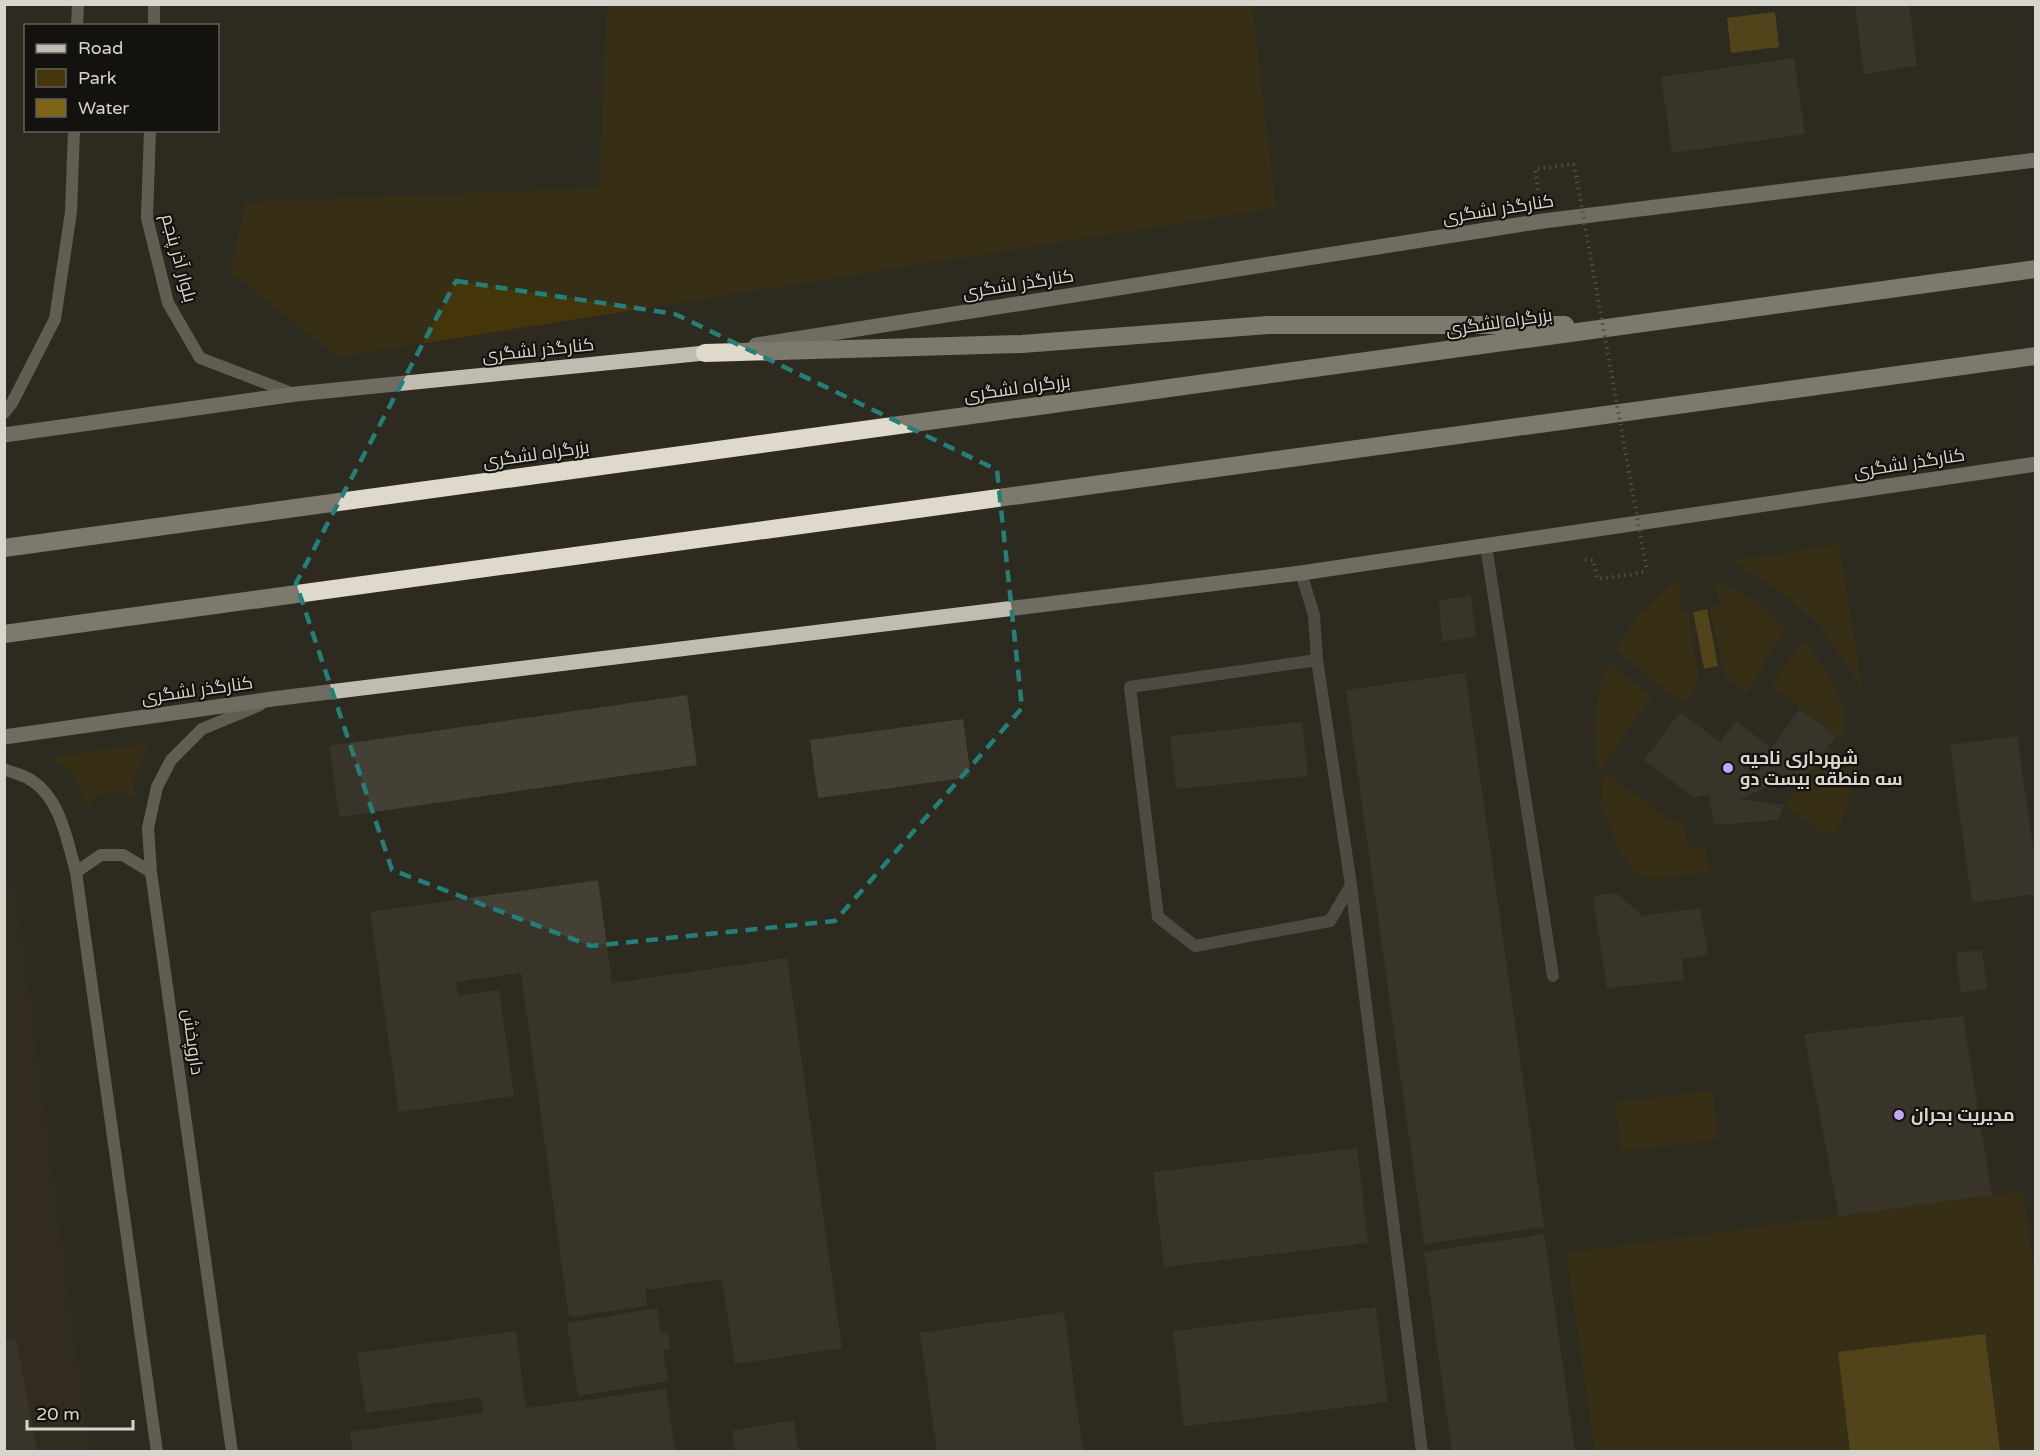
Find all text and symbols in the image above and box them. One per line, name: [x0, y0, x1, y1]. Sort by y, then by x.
legend: [24, 24, 219, 132]
text: Road: [78, 37, 123, 59]
text: Park: [78, 67, 117, 89]
text: Water: [78, 97, 129, 119]
street label: کنارگذر لشگری: [1441, 189, 1555, 229]
street label: بلوار آذر پنجم: [156, 211, 201, 305]
street label: کنارگذر لشگری: [961, 264, 1075, 304]
street label: بزرگراه لشگری: [1444, 304, 1554, 340]
street label: کنارگذر لشگری: [481, 333, 595, 367]
street label: بزرگراه لشگری: [962, 370, 1072, 406]
street label: بزرگراه لشگری: [481, 436, 591, 472]
street label: کنارگذر لشگری: [1852, 443, 1966, 483]
street label: کنارگذر لشگری: [140, 671, 254, 709]
place label: شهرداری ناحیه سه منطقه بیست دو: [1740, 747, 1903, 790]
marker: شهرداری ناحیه سه منطقه بیست دو: [1721, 761, 1735, 775]
street label: داروپخش: [177, 1008, 208, 1076]
place label: مدیریت بحران: [1911, 1104, 2015, 1126]
marker: مدیریت بحران: [1892, 1108, 1906, 1122]
scale bar: [27, 1393, 134, 1431]
text: 20 m: [36, 1403, 80, 1425]

